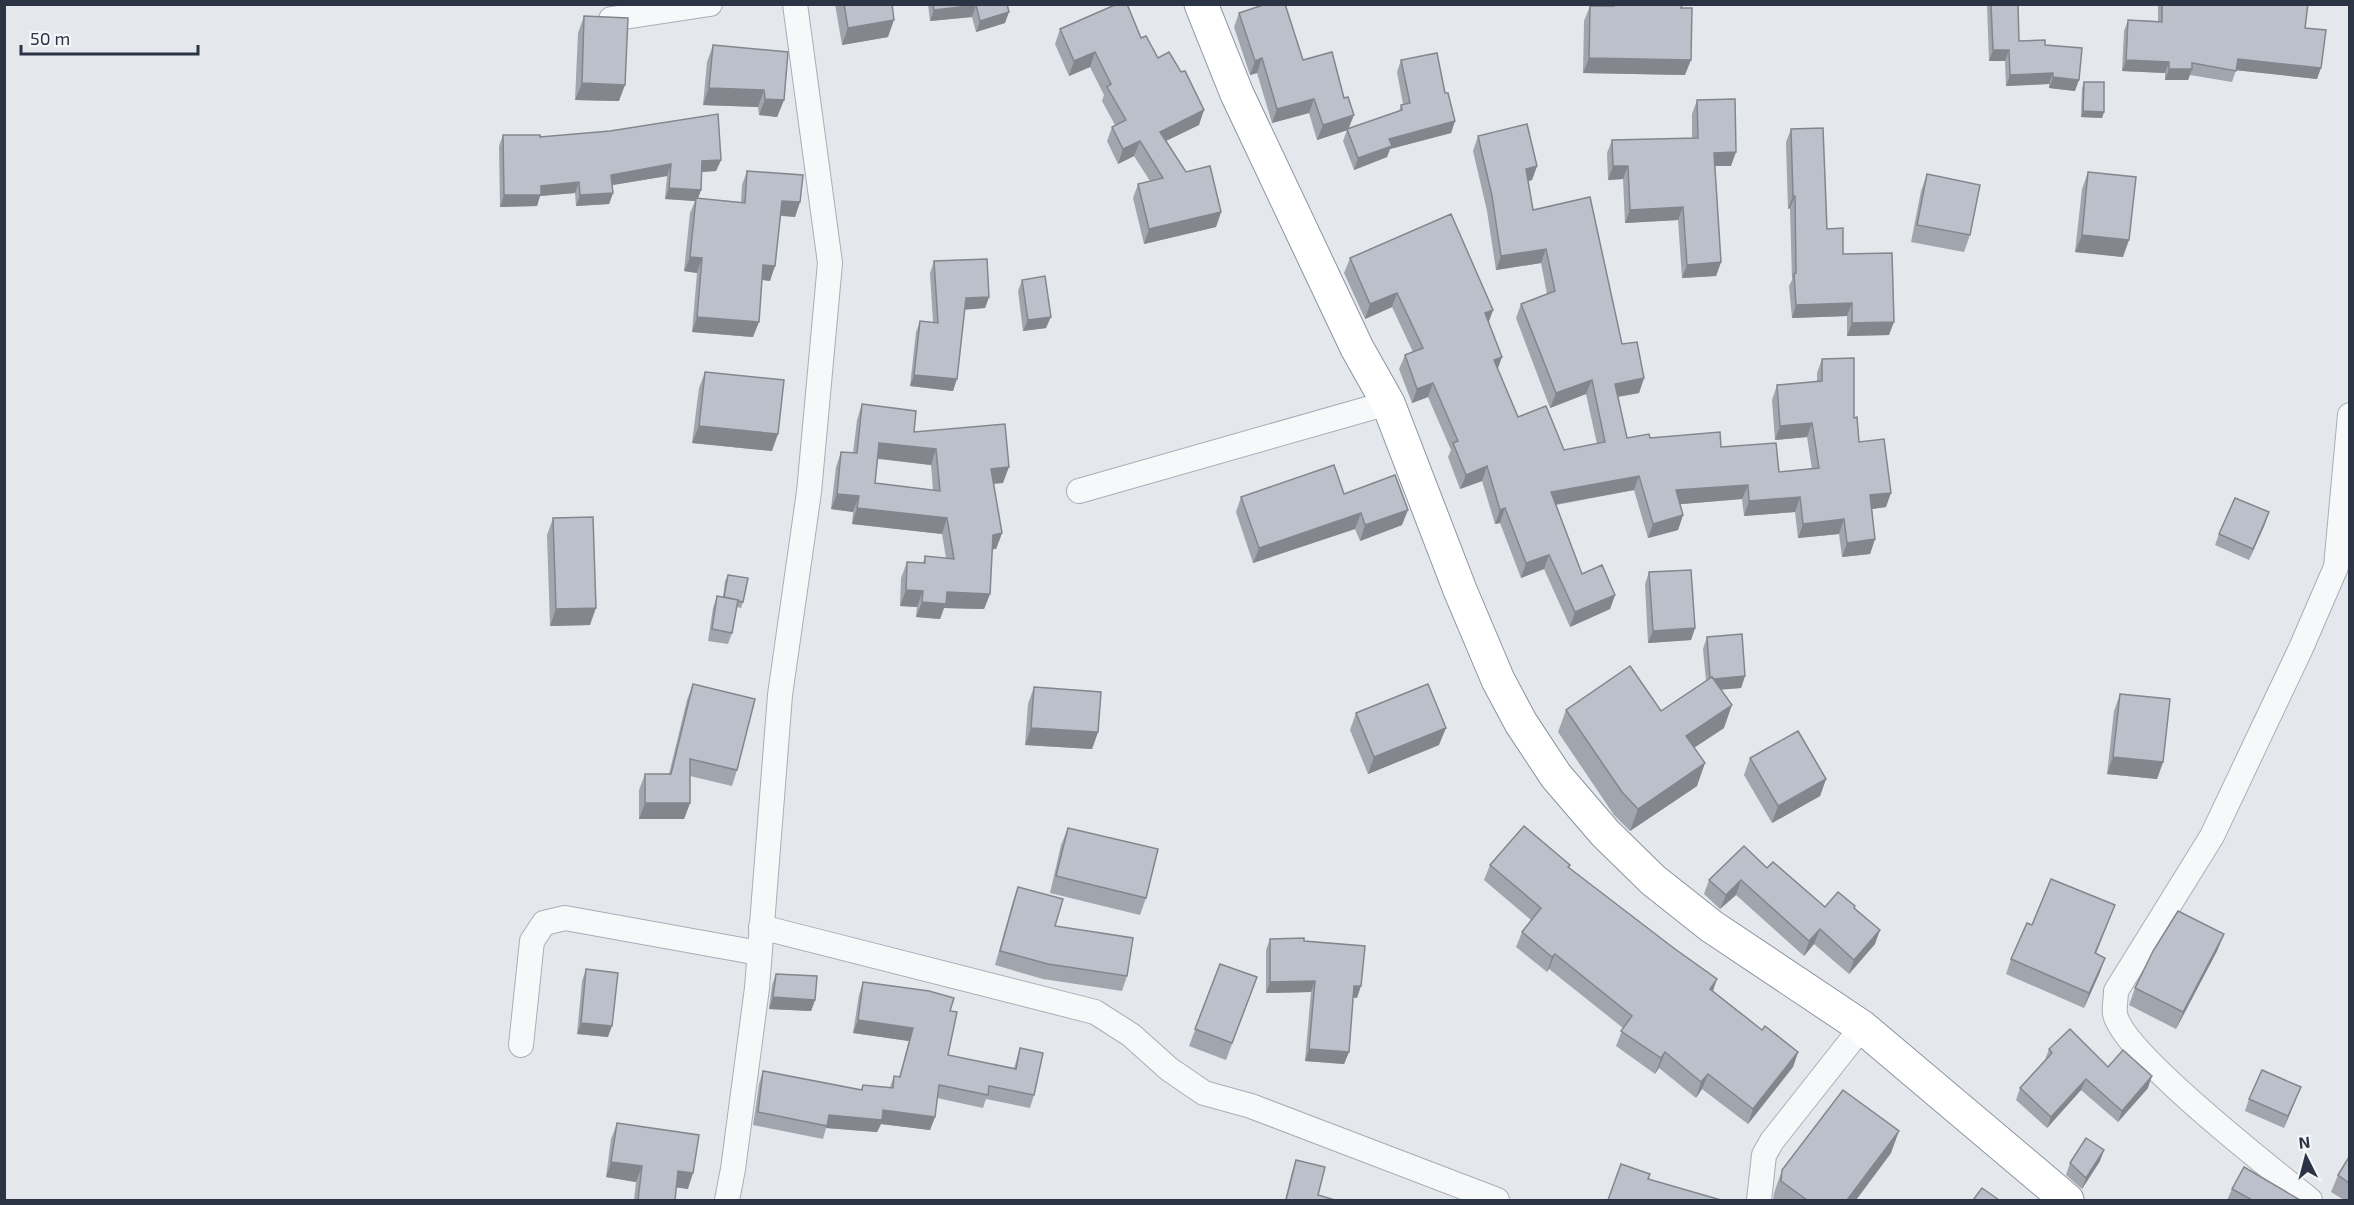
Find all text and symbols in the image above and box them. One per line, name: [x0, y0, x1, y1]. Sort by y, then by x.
scale bar: [21, 18, 198, 56]
text: 50 m: [30, 27, 70, 49]
north arrow: [2276, 1127, 2336, 1187]
text: N: [2298, 1132, 2311, 1152]

